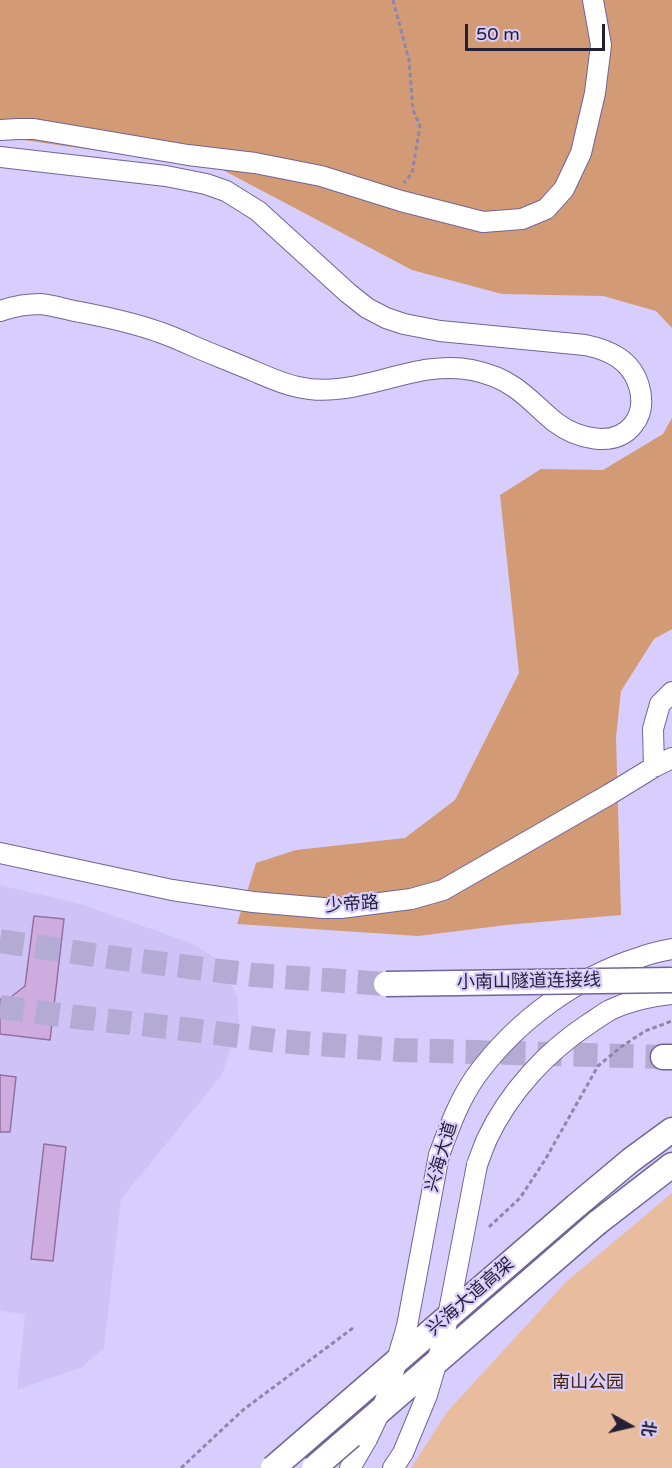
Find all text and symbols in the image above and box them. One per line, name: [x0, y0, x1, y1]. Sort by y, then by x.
scale bar: [468, 12, 608, 50]
text: 50 m: [476, 23, 520, 45]
street label: 少帝路: [324, 892, 380, 918]
street label: 小南山隧道连接线: [457, 970, 601, 994]
street label: 兴海大道: [422, 1119, 462, 1195]
street label: 兴海大道高架: [423, 1253, 519, 1341]
park label: 南山公园: [552, 1372, 624, 1394]
north arrow: [600, 1396, 660, 1456]
text: 北: [637, 1419, 659, 1438]

